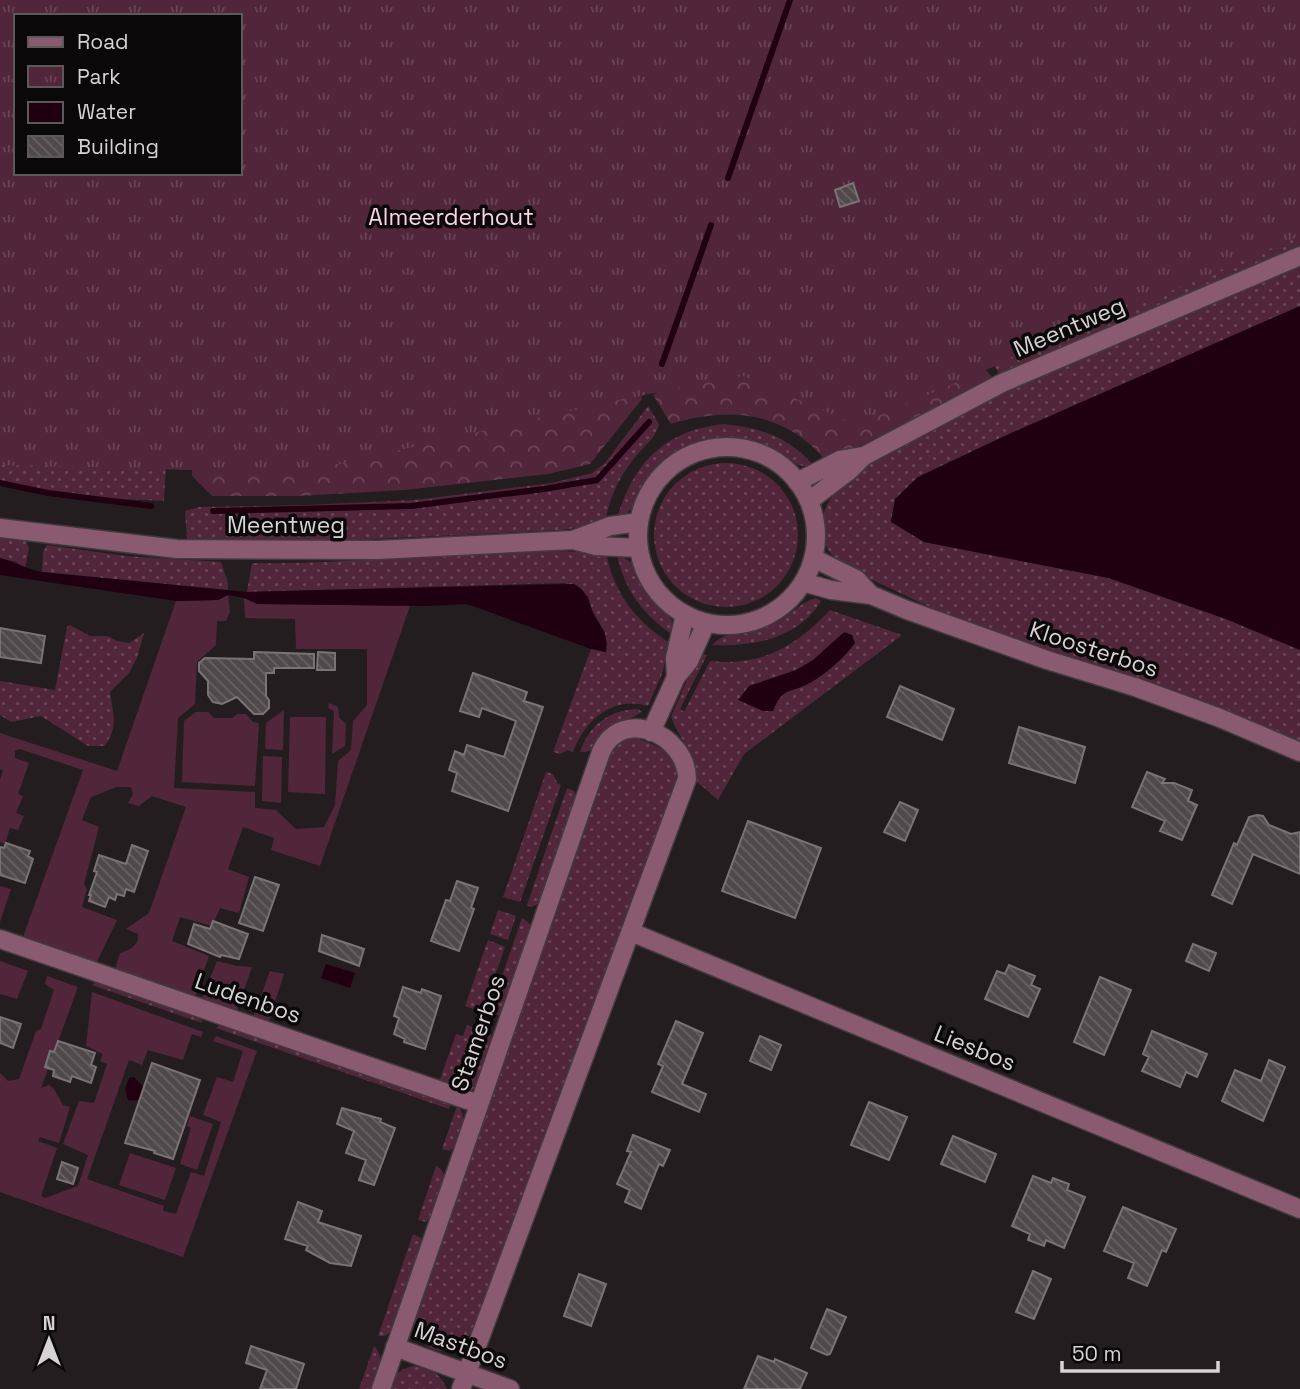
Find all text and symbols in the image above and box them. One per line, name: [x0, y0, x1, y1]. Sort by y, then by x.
legend: [14, 14, 242, 175]
text: Road: [77, 28, 129, 55]
text: Park: [77, 63, 121, 90]
text: Water: [77, 98, 136, 125]
text: Building: [77, 133, 159, 160]
park label: Almeerderhout: [368, 202, 534, 232]
street label: Meentweg: [1009, 290, 1129, 364]
street label: Meentweg: [227, 510, 345, 540]
street label: Kloosterbos: [1026, 614, 1162, 684]
street label: Ludenbos: [191, 966, 305, 1030]
street label: Stamerbos: [444, 971, 512, 1095]
street label: Liesbos: [930, 1018, 1020, 1078]
north arrow: [14, 1305, 84, 1375]
text: N: [43, 1311, 55, 1336]
street label: Mastbos: [410, 1314, 512, 1376]
scale bar: [1062, 1330, 1218, 1374]
text: 50 m: [1072, 1340, 1122, 1367]

